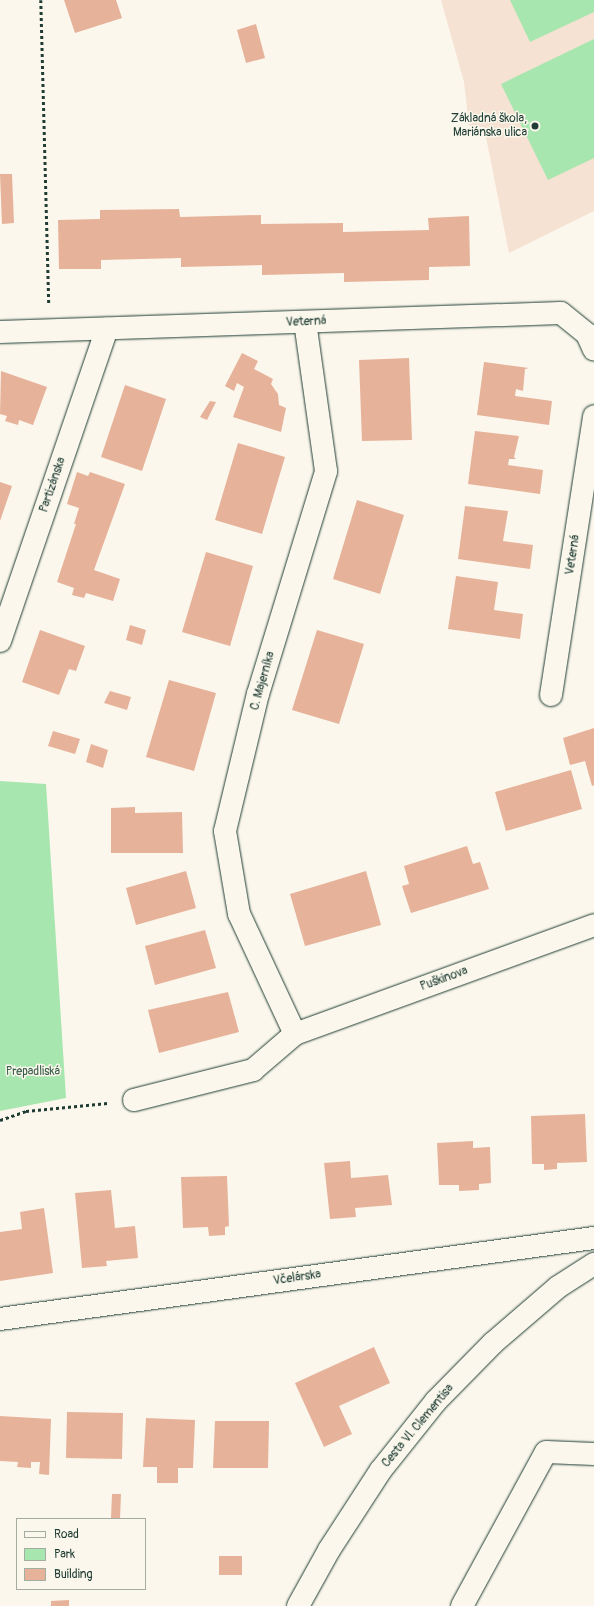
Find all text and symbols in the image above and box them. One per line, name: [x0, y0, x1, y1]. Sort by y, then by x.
place label: Základná škola, Mariánska ulica: [451, 112, 527, 140]
marker: Základná škola, Mariánska ulica: [530, 121, 540, 131]
street label: Veterná: [285, 314, 327, 330]
street label: Partizánska: [37, 456, 69, 514]
street label: Veterná: [563, 534, 583, 576]
street label: C. Majerníka: [248, 650, 278, 712]
street label: Puškinova: [418, 964, 470, 994]
park label: Prepadliská: [6, 1065, 60, 1079]
street label: Včelárska: [272, 1268, 322, 1288]
street label: Cesta Vl. Clementisa: [379, 1382, 457, 1470]
legend: [16, 1518, 146, 1590]
text: Road: [54, 1527, 79, 1542]
text: Park: [54, 1547, 75, 1562]
text: Building: [54, 1567, 93, 1582]

